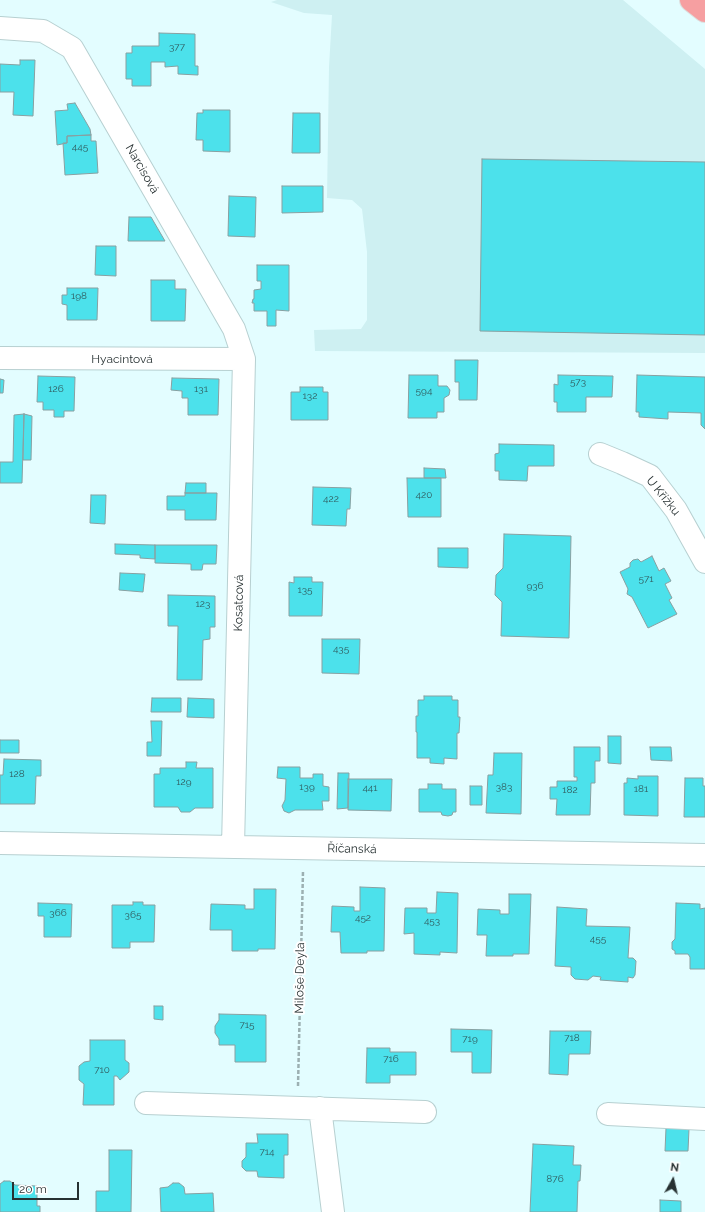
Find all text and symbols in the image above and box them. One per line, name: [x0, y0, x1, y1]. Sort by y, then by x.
house number: 377: [169, 41, 185, 53]
house number: 445: [72, 141, 88, 153]
street label: Narcisová: [122, 142, 162, 196]
house number: 198: [71, 290, 87, 302]
street label: Hyacintová: [91, 352, 153, 366]
house number: 573: [570, 376, 586, 388]
house number: 126: [48, 383, 64, 395]
house number: 131: [194, 383, 208, 395]
house number: 594: [416, 385, 432, 397]
house number: 132: [303, 390, 317, 402]
street label: U Křížku: [643, 474, 683, 518]
house number: 420: [416, 489, 432, 501]
house number: 422: [323, 493, 339, 505]
house number: 571: [638, 573, 654, 585]
street label: Kosatcová: [231, 574, 247, 632]
house number: 936: [526, 580, 544, 592]
house number: 135: [297, 584, 313, 596]
house number: 123: [196, 598, 210, 610]
house number: 435: [333, 643, 349, 655]
house number: 128: [9, 768, 25, 780]
house number: 129: [176, 776, 192, 788]
house number: 139: [299, 781, 315, 793]
house number: 383: [496, 781, 512, 793]
house number: 441: [362, 782, 378, 794]
house number: 181: [634, 783, 648, 795]
house number: 182: [562, 784, 578, 796]
street label: Říčanská: [327, 841, 377, 857]
house number: 366: [49, 907, 67, 919]
house number: 365: [125, 909, 141, 921]
house number: 452: [355, 912, 371, 924]
house number: 453: [424, 915, 440, 927]
house number: 455: [590, 933, 606, 945]
street label: Miloše Deyla: [292, 942, 308, 1014]
house number: 715: [239, 1019, 255, 1031]
house number: 718: [564, 1032, 580, 1044]
house number: 719: [462, 1033, 478, 1045]
house number: 716: [383, 1053, 399, 1065]
house number: 710: [94, 1064, 110, 1076]
house number: 714: [259, 1146, 275, 1158]
north arrow: [653, 1160, 693, 1200]
text: N: [670, 1161, 680, 1175]
house number: 876: [546, 1173, 564, 1185]
scale bar: [14, 1174, 81, 1200]
text: 20 m: [19, 1182, 47, 1196]

